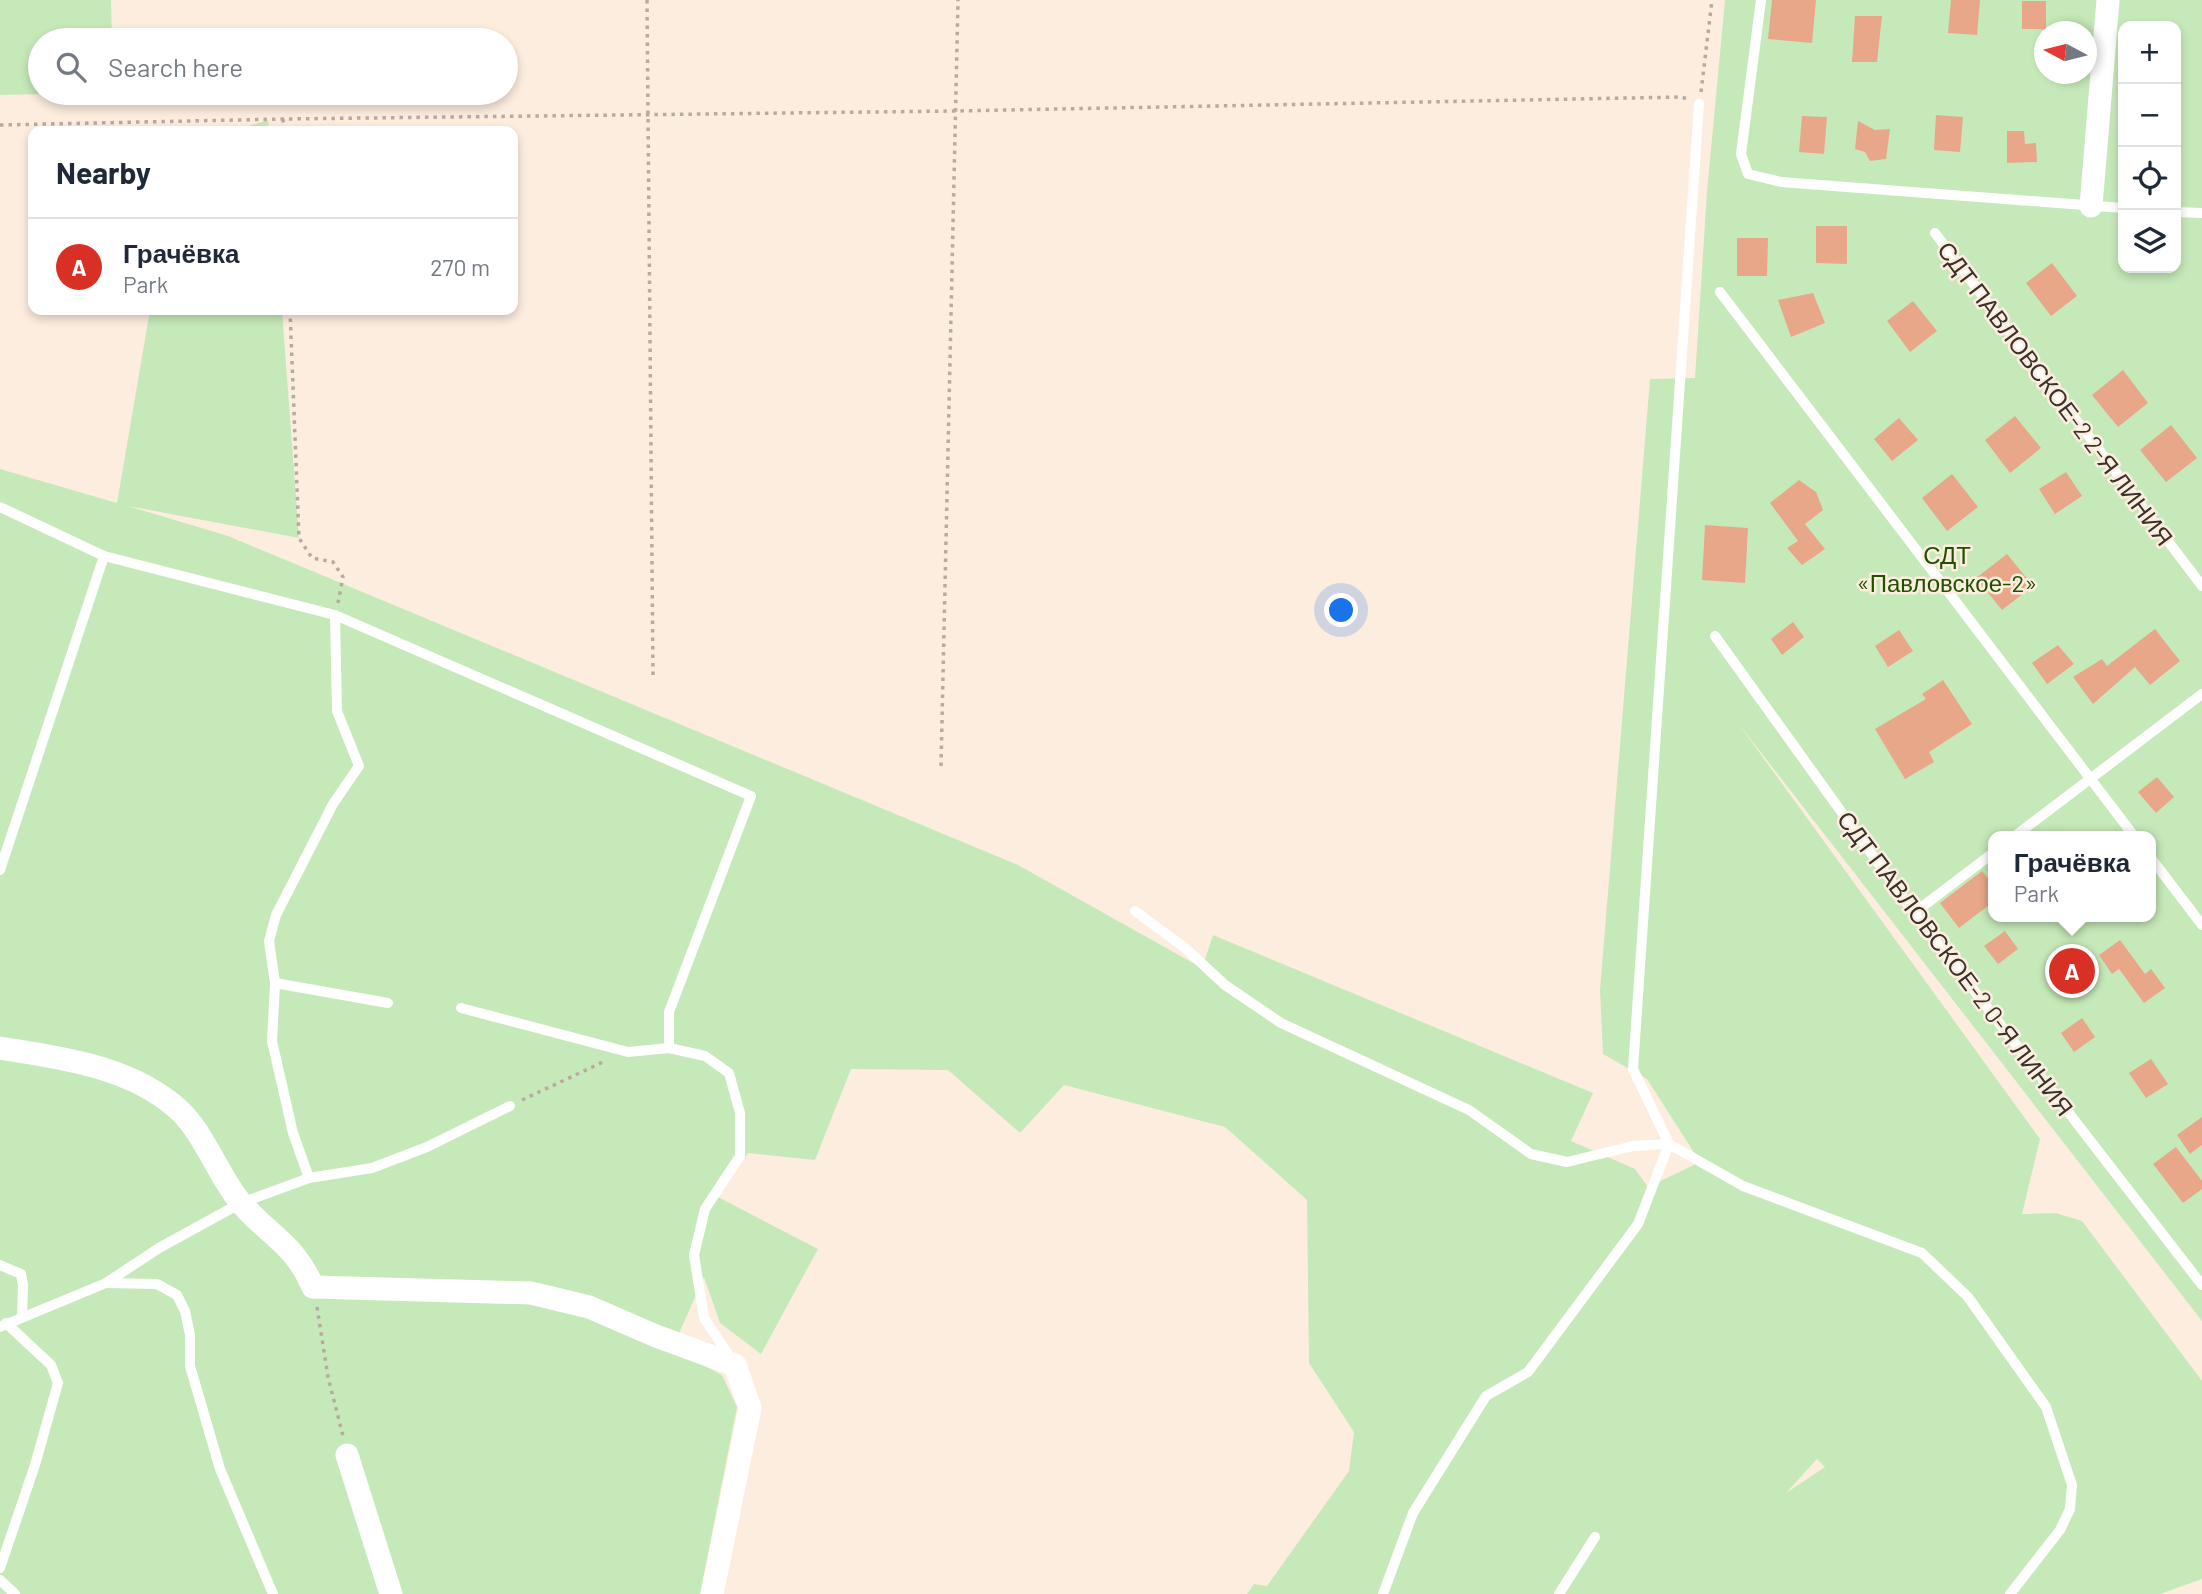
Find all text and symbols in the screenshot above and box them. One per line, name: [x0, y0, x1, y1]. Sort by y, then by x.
north arrow: [2034, 21, 2097, 84]
map controls: [2118, 21, 2181, 273]
button: +: [2118, 21, 2181, 84]
search box: [28, 28, 518, 105]
icon: search: [52, 48, 90, 86]
text: Search here: [108, 51, 243, 82]
button: −: [2118, 84, 2181, 147]
button: locate: [2118, 147, 2181, 210]
text: Nearby: [56, 154, 151, 190]
button: layers: [2118, 210, 2181, 273]
street label: СДТ ПАВЛОВСКОЕ-2 2-Я ЛИНИЯ: [1932, 235, 2180, 551]
text: Грачёвка: [123, 237, 239, 268]
text: A: [71, 253, 87, 281]
text: 270 m: [430, 253, 490, 281]
text: Park: [123, 270, 168, 298]
park label: СДТ «Павловское-2»: [1857, 540, 2037, 597]
your location: [1324, 593, 1358, 627]
street label: СДТ ПАВЛОВСКОЕ-2 0-Я ЛИНИЯ: [1832, 805, 2080, 1121]
popup: [1988, 831, 2156, 922]
text: Грачёвка: [2014, 846, 2130, 877]
text: Park: [2014, 879, 2059, 907]
pin: A: [2049, 945, 2095, 997]

